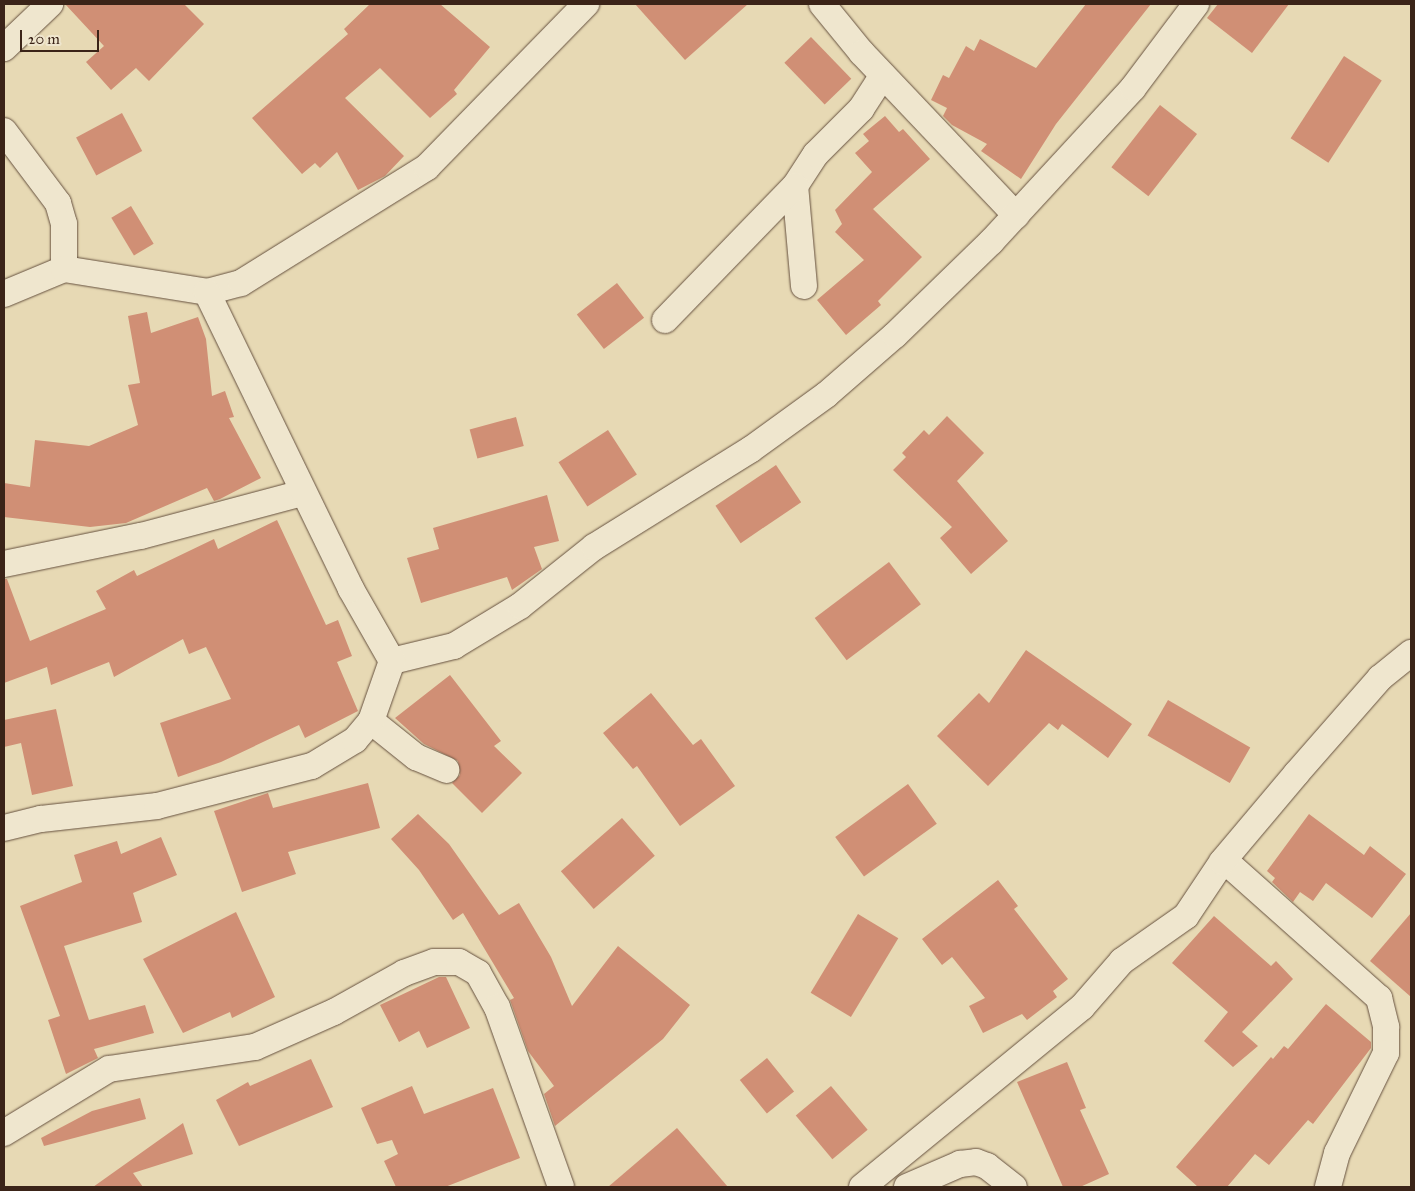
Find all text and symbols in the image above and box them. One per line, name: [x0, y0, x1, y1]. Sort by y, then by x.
scale bar: [22, 20, 101, 52]
text: 20 m: [28, 30, 60, 48]

